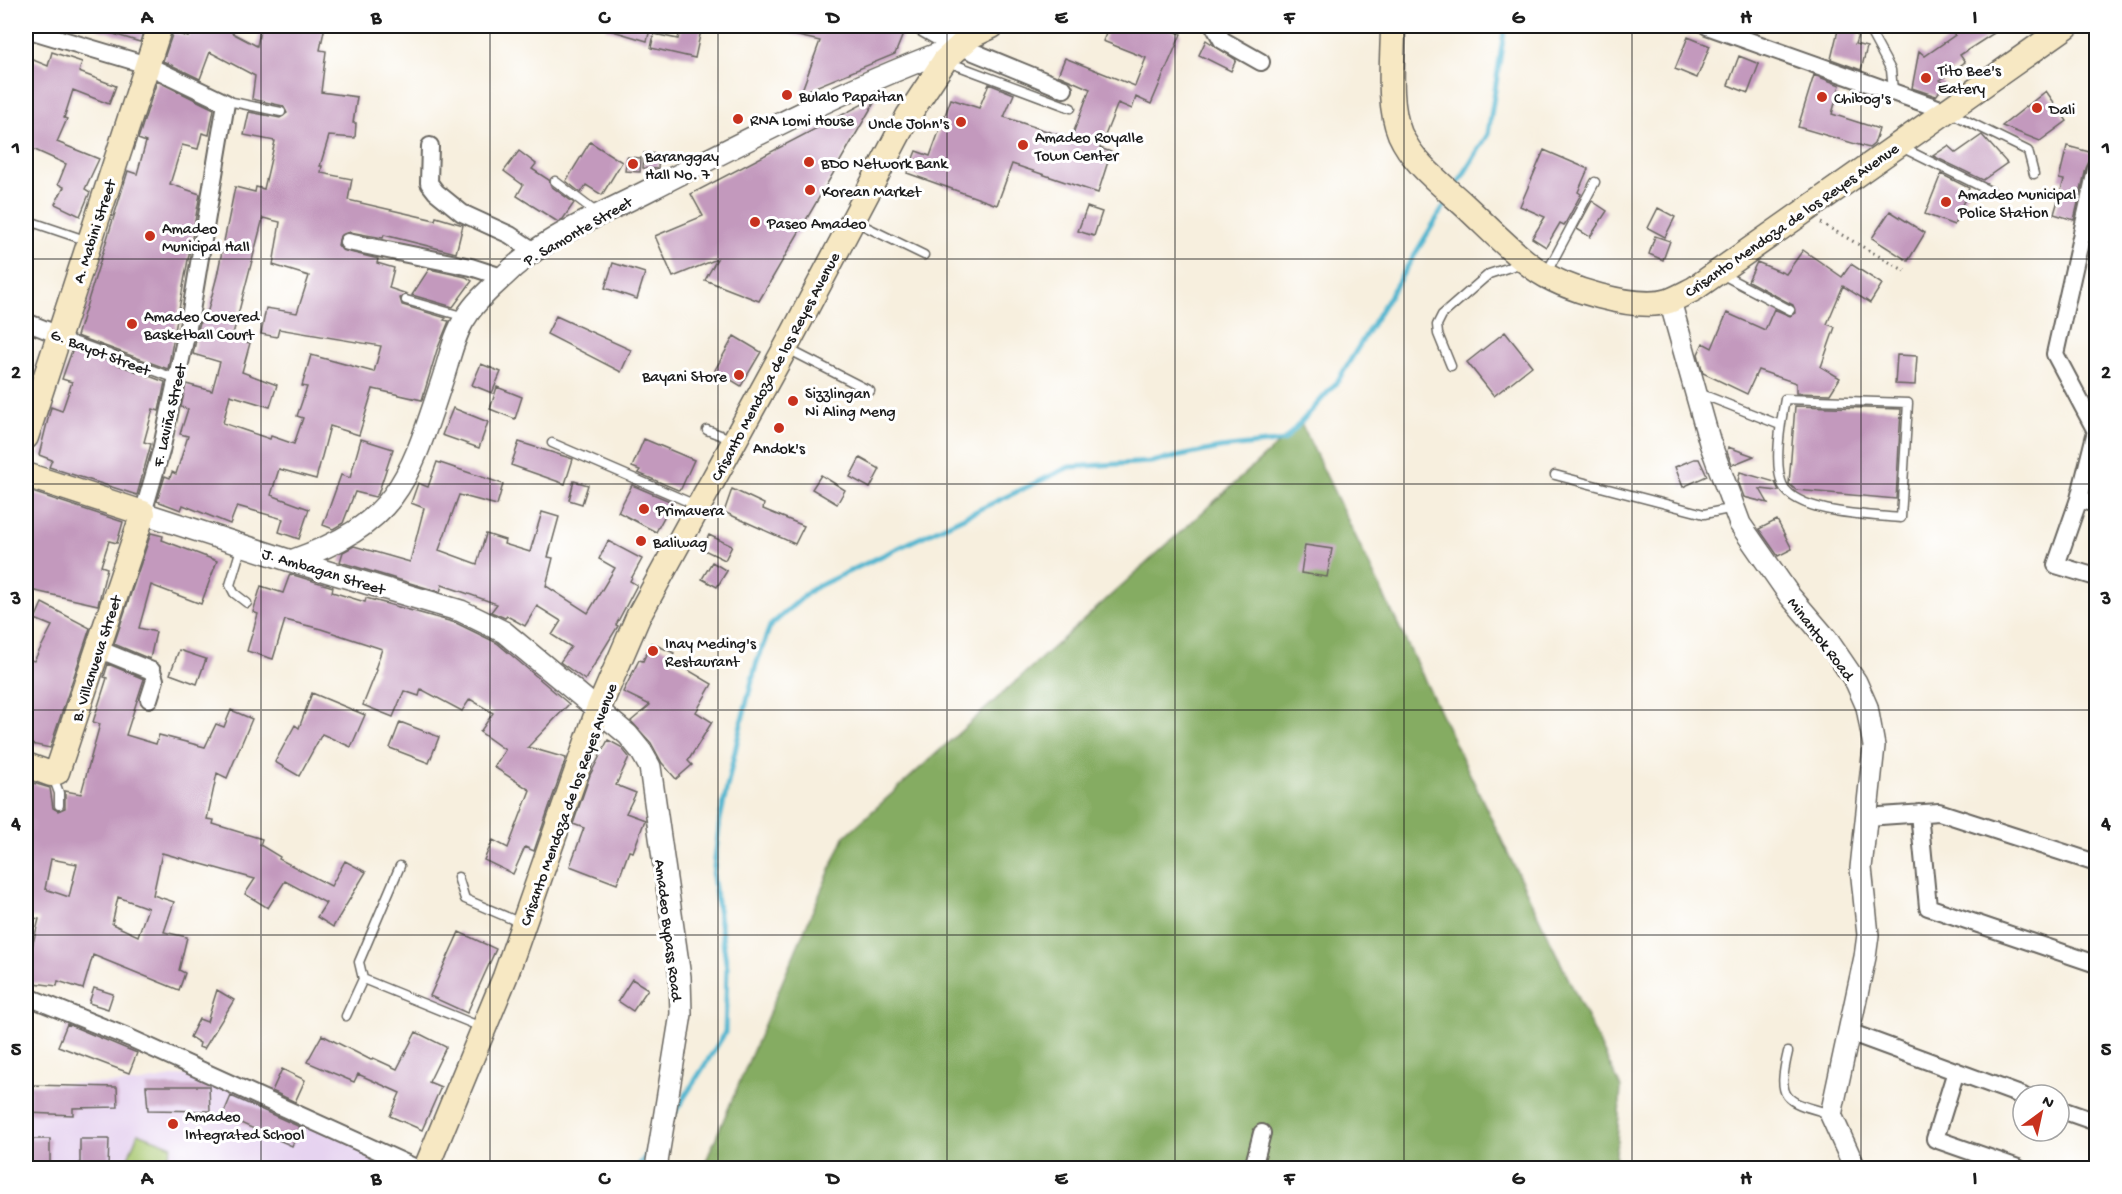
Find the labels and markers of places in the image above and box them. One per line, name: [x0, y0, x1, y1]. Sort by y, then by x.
place label: Tito Bee's Eatery: [1937, 63, 2002, 100]
marker: Tito Bee's Eatery: [1919, 71, 1933, 85]
marker: Bulalo Papaitan: [780, 88, 794, 102]
place label: Bulalo Papaitan: [798, 89, 904, 108]
marker: Chibog's: [1815, 90, 1829, 104]
place label: Chibog's: [1834, 91, 1892, 110]
marker: Dali: [2030, 101, 2044, 115]
place label: Dali: [2048, 102, 2075, 121]
marker: RNA Lomi House: [731, 112, 745, 126]
place label: RNA Lomi House: [750, 113, 855, 132]
marker: Uncle John's: [954, 115, 968, 129]
place label: Uncle John's: [868, 116, 950, 135]
place label: Amadeo Royalle Town Center: [1034, 130, 1144, 167]
marker: Amadeo Royalle Town Center: [1016, 138, 1030, 152]
place label: Baranggay Hall No. 7: [644, 149, 719, 186]
marker: BDO Network Bank: [802, 155, 816, 169]
place label: BDO Network Bank: [820, 156, 949, 175]
marker: Baranggay Hall No. 7: [626, 157, 640, 171]
marker: Korean Market: [803, 183, 817, 197]
place label: Korean Market: [822, 184, 922, 203]
place label: Amadeo Municipal Police Station: [1957, 187, 2076, 224]
marker: Amadeo Municipal Police Station: [1939, 195, 1953, 209]
marker: Paseo Amadeo: [748, 215, 762, 229]
place label: Paseo Amadeo: [766, 216, 867, 235]
place label: Amadeo Municipal Hall: [162, 221, 250, 258]
marker: Amadeo Municipal Hall: [143, 229, 157, 243]
place label: Amadeo Covered Basketball Court: [143, 309, 261, 346]
marker: Amadeo Covered Basketball Court: [125, 317, 139, 331]
marker: Bayani Store: [732, 368, 746, 382]
place label: Bayani Store: [641, 369, 728, 388]
place label: Sizzlingan Ni Aling Meng: [805, 386, 896, 423]
marker: Sizzlingan Ni Aling Meng: [786, 394, 800, 408]
marker: Andok's: [772, 421, 786, 435]
place label: Andok's: [753, 441, 806, 460]
marker: Primavera: [637, 502, 651, 516]
place label: Primavera: [655, 503, 725, 522]
marker: Baliwag: [634, 534, 648, 548]
place label: Baliwag: [652, 535, 707, 554]
place label: Inay Meding's Restaurant: [665, 636, 757, 673]
marker: Inay Meding's Restaurant: [646, 644, 660, 658]
place label: Amadeo Integrated School: [185, 1109, 304, 1146]
marker: Amadeo Integrated School: [166, 1117, 180, 1131]

